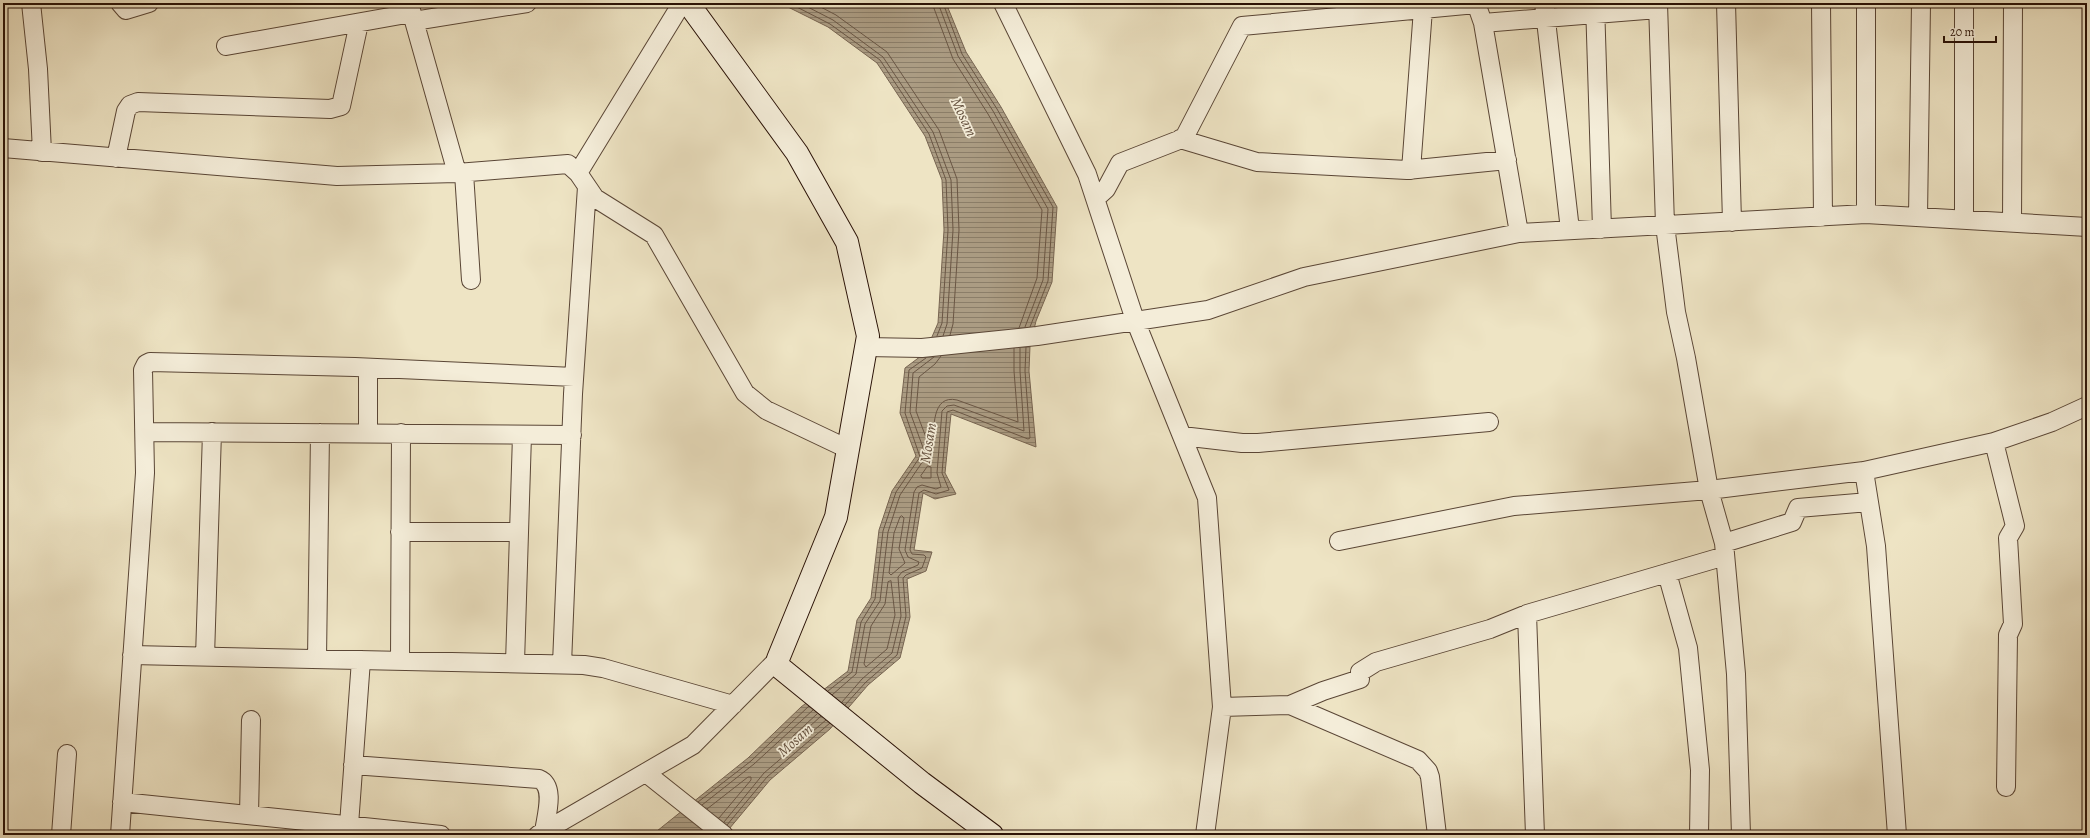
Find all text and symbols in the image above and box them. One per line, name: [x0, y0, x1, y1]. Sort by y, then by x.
scale bar: [1944, 18, 1996, 44]
text: 20 m: [1950, 24, 1974, 40]
water label: Mosam: [946, 94, 982, 140]
water label: Mosam: [915, 421, 941, 465]
water label: Mosam: [773, 719, 817, 761]

